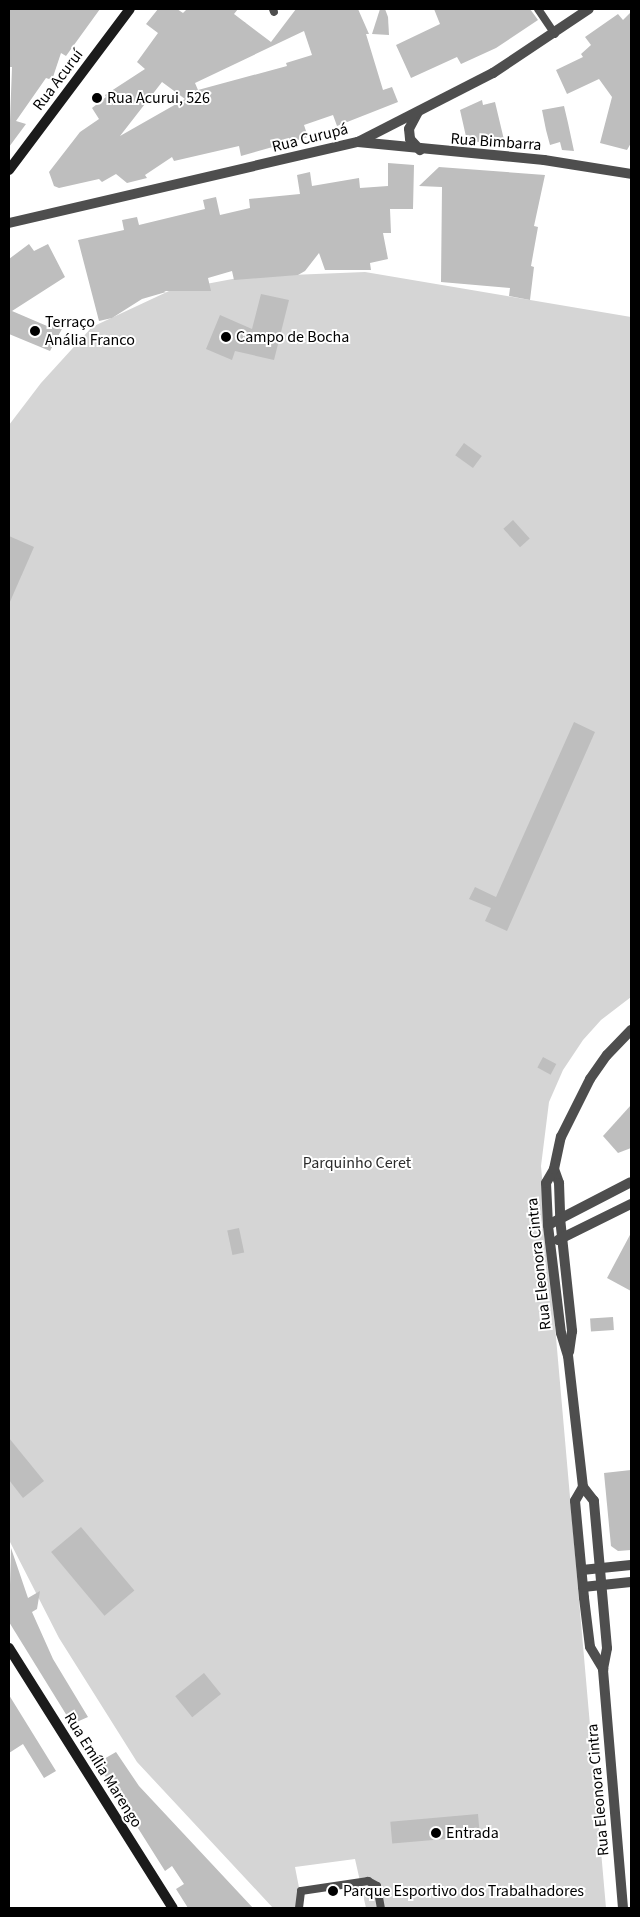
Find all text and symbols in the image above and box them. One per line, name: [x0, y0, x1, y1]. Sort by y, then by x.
street label: Rua Acuruí: [29, 45, 87, 115]
place label: Rua Acurui, 526: [107, 88, 210, 108]
marker: Rua Acurui, 526: [91, 92, 103, 104]
street label: Rua Curupá: [270, 119, 350, 157]
street label: Rua Bimbarra: [450, 129, 542, 155]
place label: Terraço Anália Franco: [45, 312, 135, 350]
marker: Terraço Anália Franco: [29, 325, 41, 337]
place label: Campo de Bocha: [236, 327, 349, 347]
marker: Campo de Bocha: [220, 331, 232, 343]
park label: Parquinho Ceret: [303, 1153, 411, 1173]
street label: Rua Eleonora Cintra: [523, 1197, 555, 1331]
street label: Rua Emília Marengo: [60, 1709, 146, 1831]
street label: Rua Eleonora Cintra: [583, 1723, 613, 1857]
place label: Entrada: [446, 1823, 499, 1843]
marker: Entrada: [430, 1827, 442, 1839]
place label: Parque Esportivo dos Trabalhadores: [343, 1881, 584, 1901]
marker: Parque Esportivo dos Trabalhadores: [327, 1885, 339, 1897]

